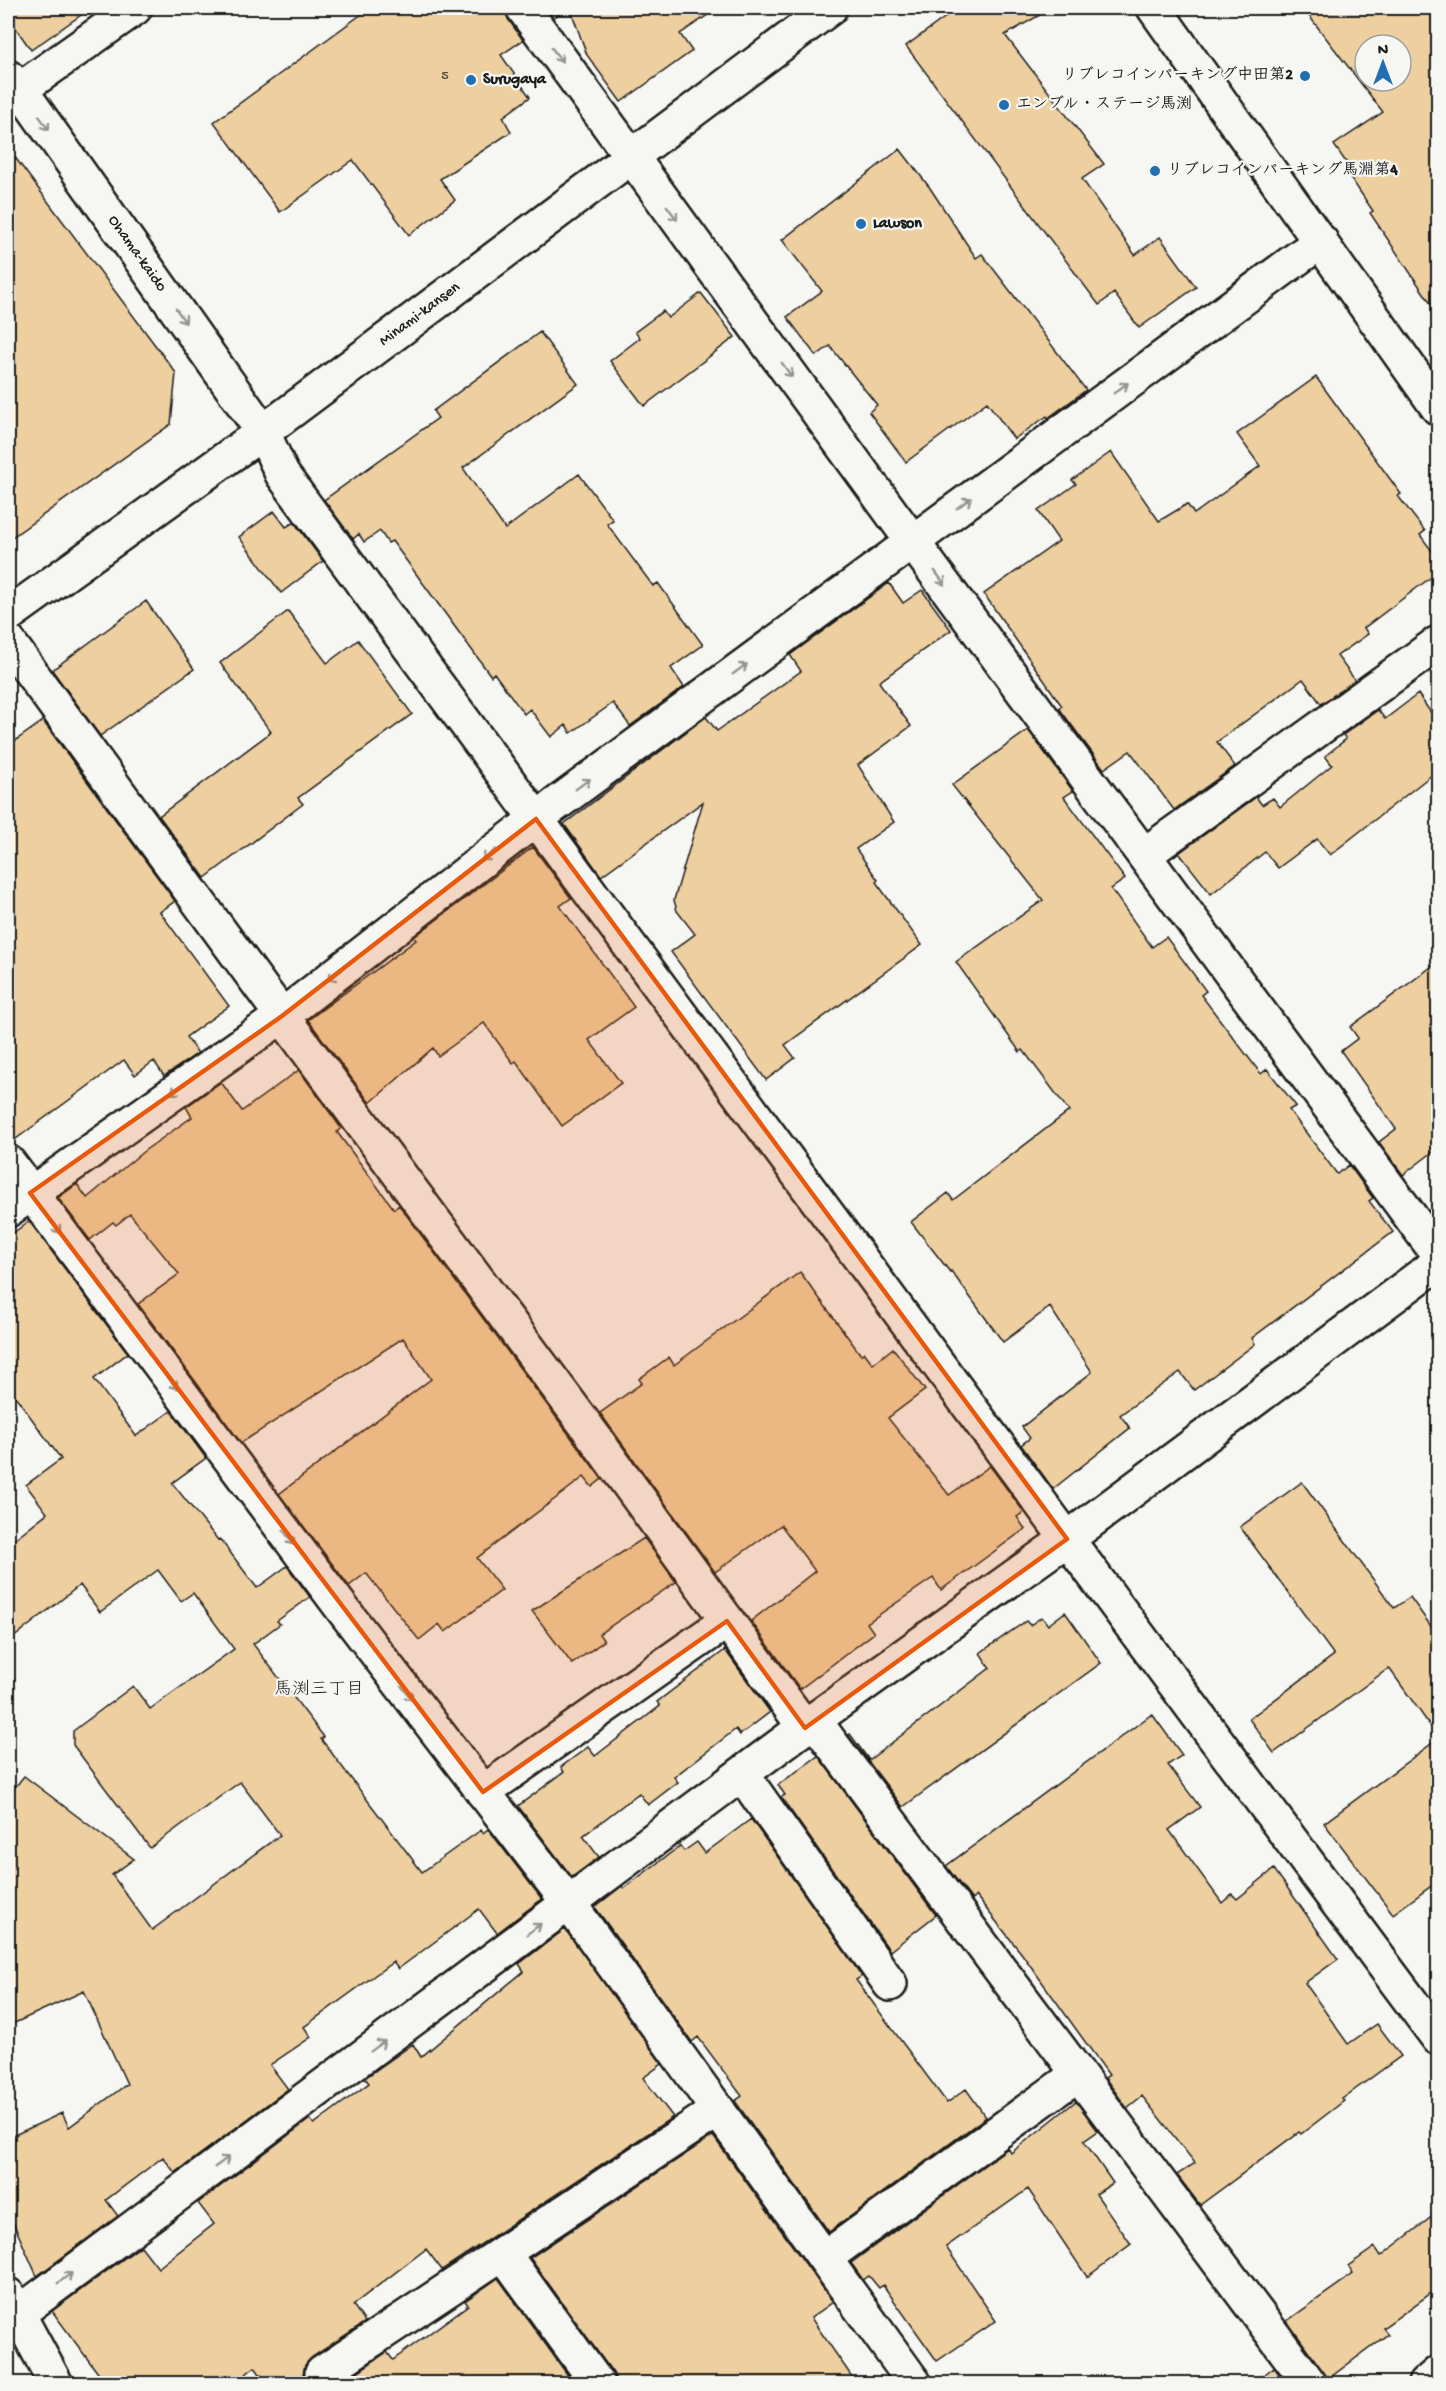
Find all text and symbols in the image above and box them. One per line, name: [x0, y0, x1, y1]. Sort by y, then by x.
north arrow: [1353, 33, 1413, 93]
text: N: [1378, 42, 1389, 61]
one-way arrow: [551, 46, 563, 62]
place label: リブレコインパーキング中田第2: [1062, 65, 1293, 86]
house number: 5: [441, 68, 449, 85]
marker: リブレコインパーキング中田第2: [1298, 69, 1312, 83]
place label: Surugaya: [483, 71, 547, 90]
marker: Surugaya: [464, 73, 478, 87]
place label: エンブル・ステージ馬渕: [1016, 95, 1192, 115]
marker: エンブル・ステージ馬渕: [997, 98, 1011, 112]
one-way arrow: [38, 114, 50, 130]
place label: リブレコインパーキング馬淵第4: [1167, 160, 1398, 181]
marker: リブレコインパーキング馬淵第4: [1148, 164, 1162, 178]
one-way arrow: [665, 204, 678, 220]
street label: Ohama-kaido: [103, 212, 170, 296]
place label: Lawson: [873, 215, 922, 234]
marker: Lawson: [854, 217, 868, 231]
street label: Minami-kansen: [376, 278, 465, 351]
one-way arrow: [175, 307, 187, 324]
one-way arrow: [781, 361, 793, 377]
one-way arrow: [1113, 381, 1129, 394]
one-way arrow: [956, 497, 972, 509]
one-way arrow: [933, 569, 946, 585]
one-way arrow: [731, 662, 747, 675]
one-way arrow: [574, 778, 590, 791]
one-way arrow: [482, 849, 498, 861]
one-way arrow: [328, 968, 344, 981]
one-way arrow: [170, 1083, 186, 1095]
one-way arrow: [49, 1217, 61, 1233]
one-way arrow: [166, 1373, 178, 1389]
one-way arrow: [283, 1529, 295, 1545]
district label: 馬渕三丁目: [274, 1679, 364, 1701]
one-way arrow: [401, 1684, 413, 1700]
one-way arrow: [525, 1922, 541, 1935]
one-way arrow: [369, 2039, 385, 2052]
one-way arrow: [213, 2156, 229, 2169]
one-way arrow: [56, 2272, 72, 2284]

